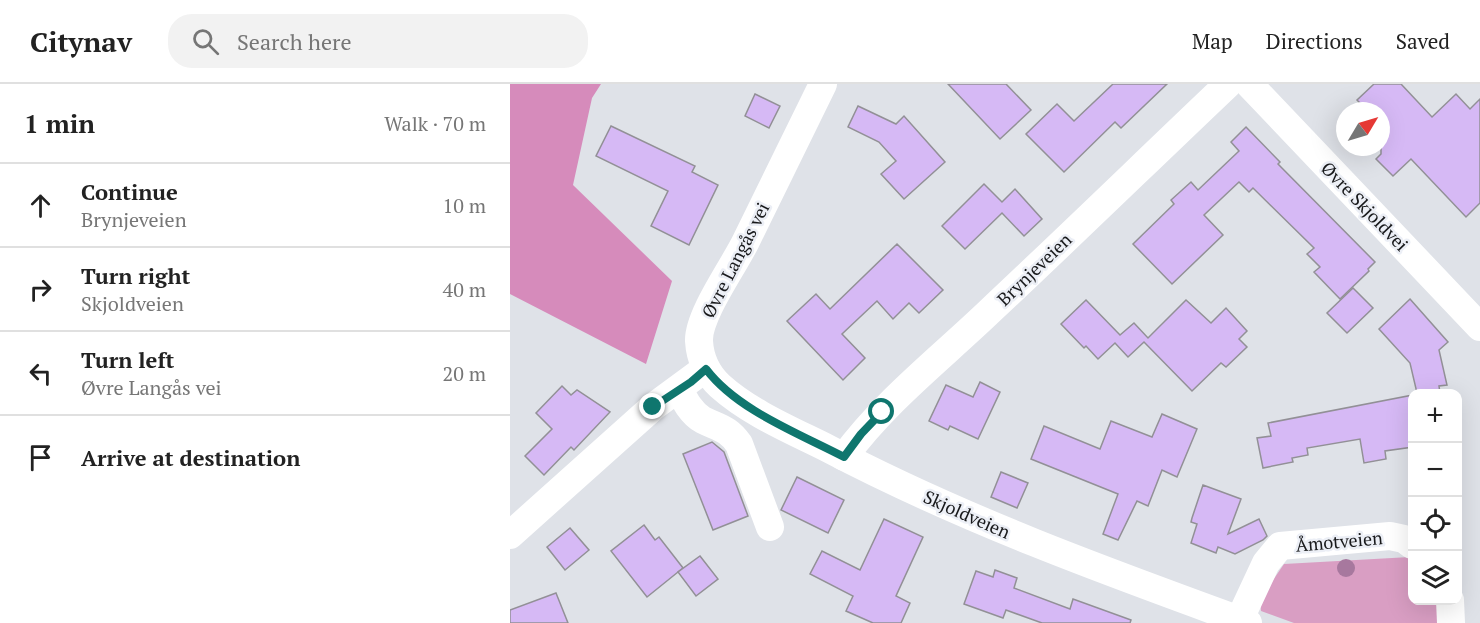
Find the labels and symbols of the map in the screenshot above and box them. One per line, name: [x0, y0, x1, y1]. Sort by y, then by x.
north arrow: [1336, 102, 1390, 156]
street label: Øvre Skjoldvei: [1316, 156, 1414, 256]
street label: Øvre Langås vei: [696, 198, 774, 322]
street label: Brynjeveien: [991, 227, 1077, 311]
route end: [639, 393, 665, 419]
route start: [868, 398, 894, 424]
street label: Skjoldveien: [920, 484, 1014, 544]
street label: Åmotveien: [1294, 525, 1384, 557]

